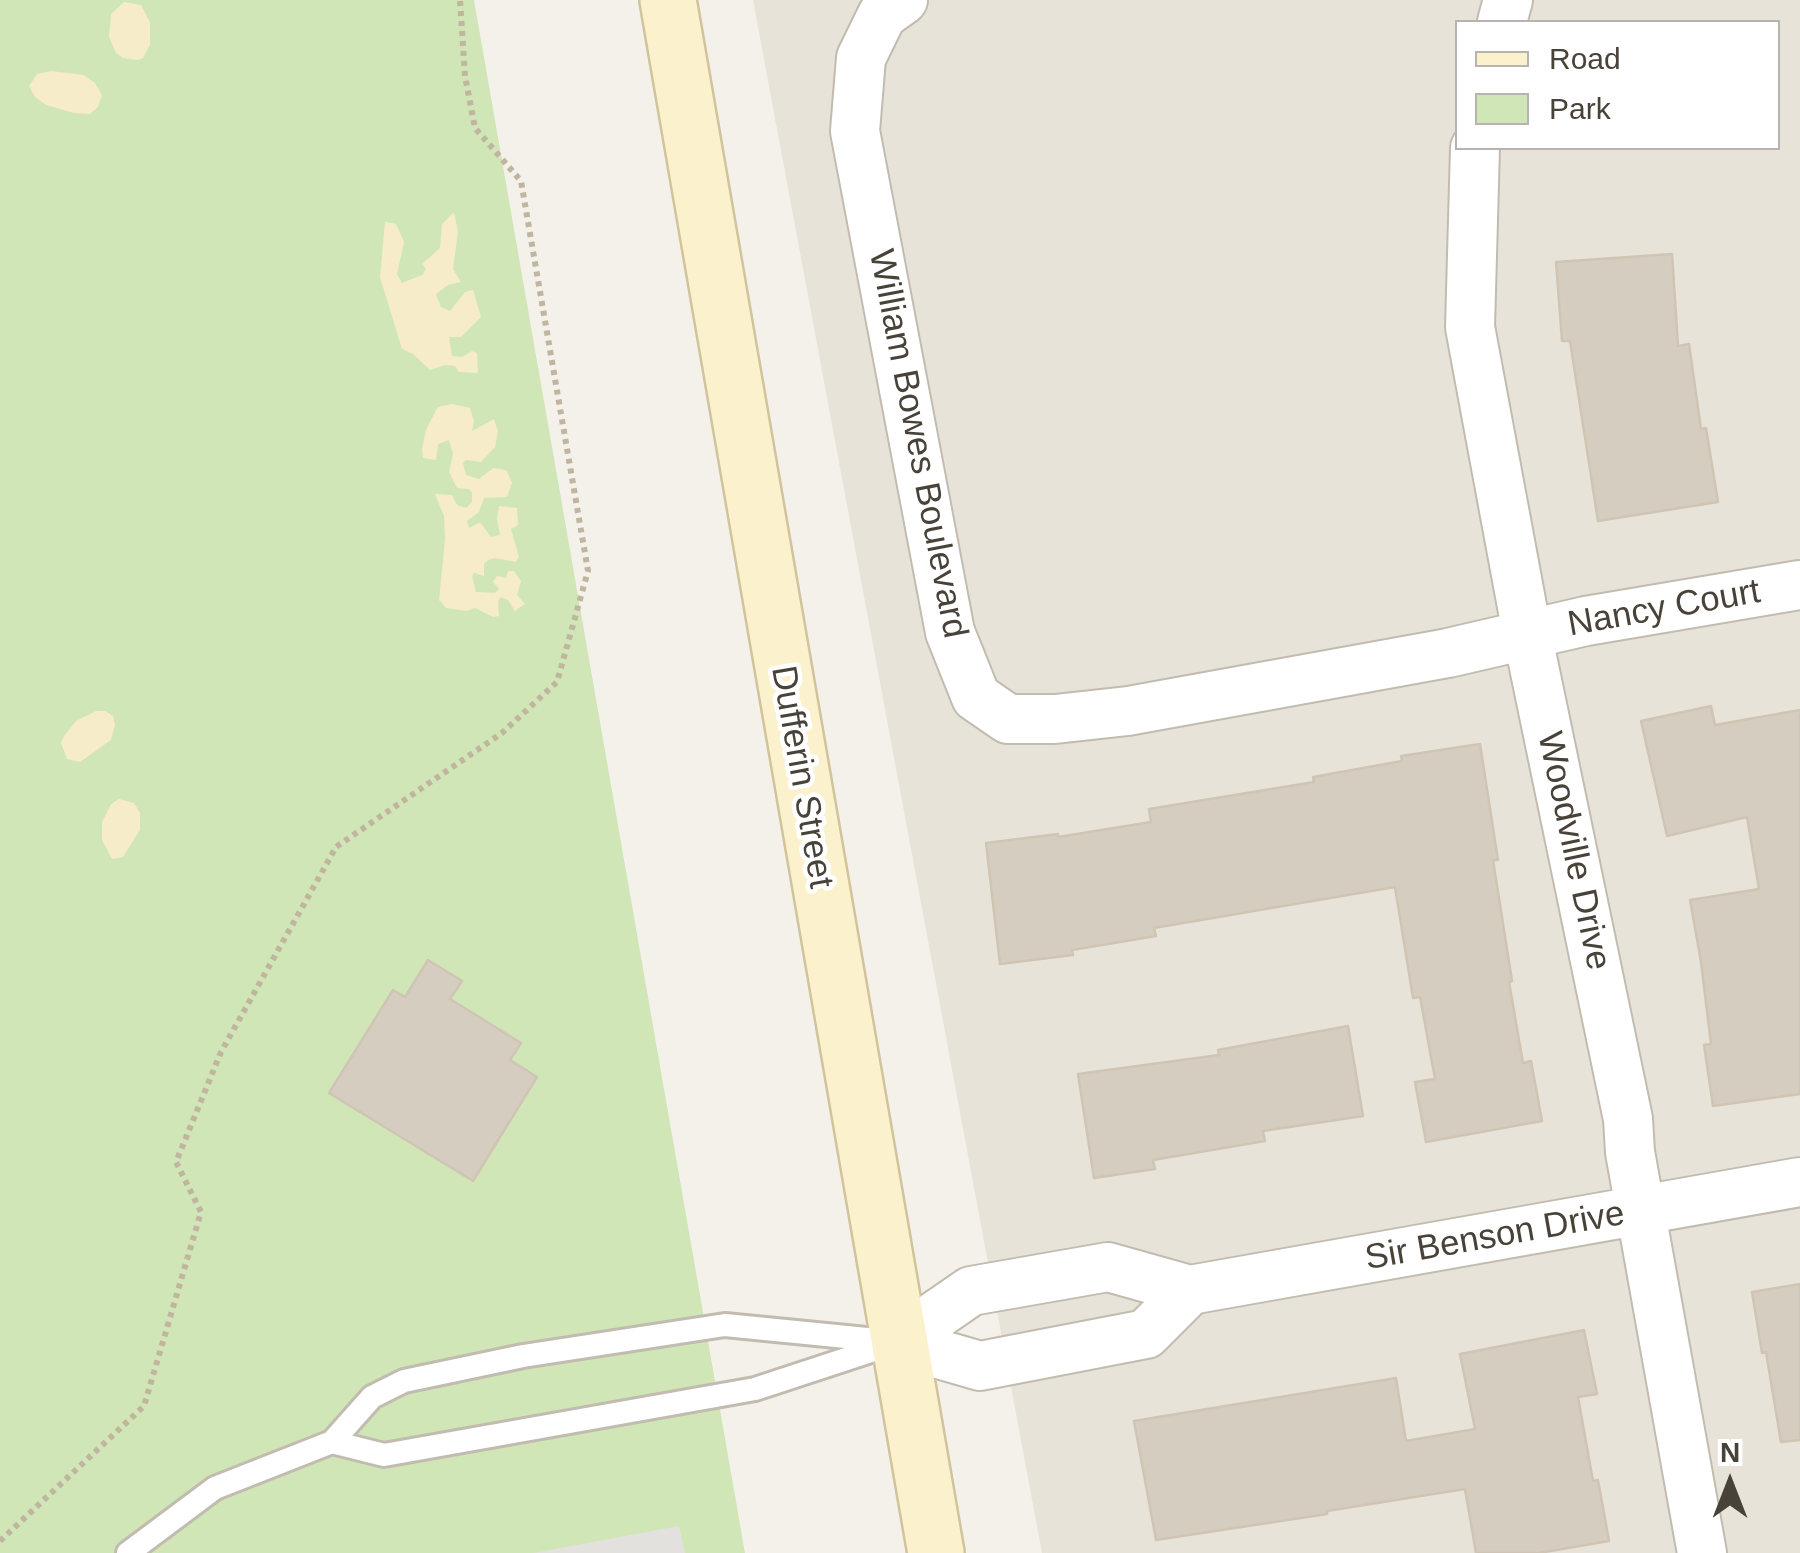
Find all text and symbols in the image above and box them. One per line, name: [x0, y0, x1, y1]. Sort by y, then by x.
legend: [1455, 20, 1780, 150]
text: Road: [1549, 42, 1621, 75]
text: Park: [1549, 92, 1611, 125]
street label: William Bowes Boulevard: [859, 246, 975, 642]
street label: Nancy Court: [1565, 571, 1763, 647]
street label: Dufferin Street: [761, 663, 841, 891]
street label: Woodville Drive: [1527, 728, 1619, 974]
street label: Sir Benson Drive: [1362, 1194, 1628, 1280]
north arrow: [1680, 1433, 1780, 1533]
text: N: [1720, 1437, 1740, 1468]

